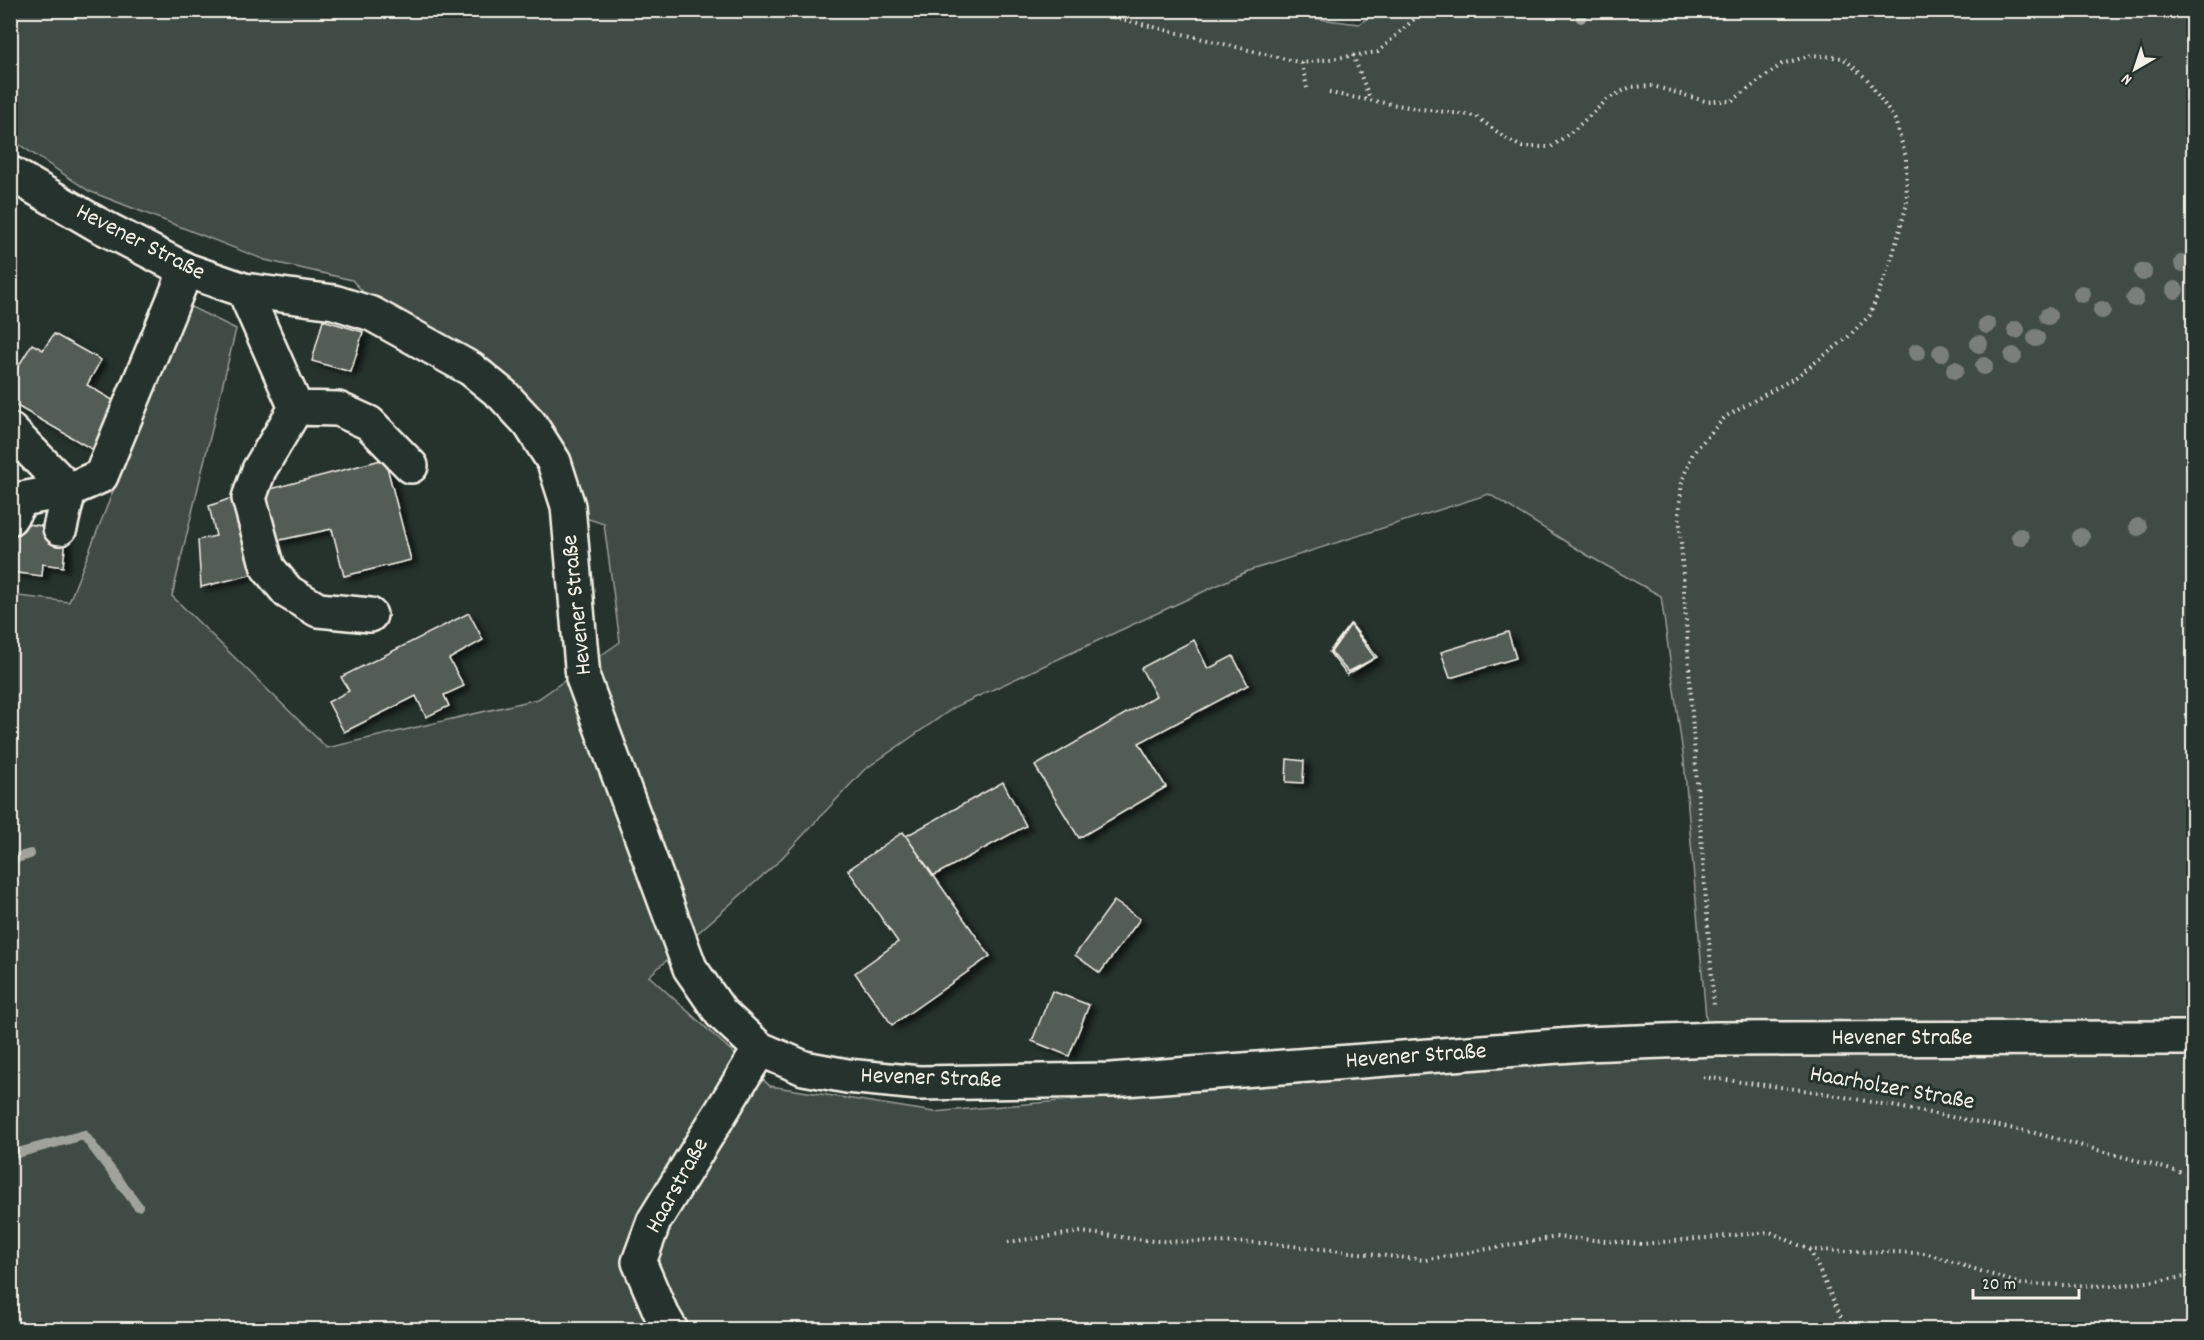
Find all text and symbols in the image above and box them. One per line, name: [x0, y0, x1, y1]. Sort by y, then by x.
north arrow: [2105, 39, 2165, 99]
text: N: [2117, 67, 2137, 90]
street label: Hevener Straße: [69, 196, 211, 290]
street label: Hevener Straße: [554, 533, 602, 677]
street label: Hevener Straße: [1831, 1022, 1973, 1056]
street label: Hevener Straße: [1344, 1035, 1488, 1079]
street label: Haarholzer Straße: [1807, 1058, 1977, 1120]
street label: Hevener Straße: [860, 1060, 1002, 1098]
street label: Haarstraße: [638, 1132, 718, 1240]
scale bar: [1973, 1262, 2080, 1300]
text: 20 m: [1982, 1273, 2016, 1298]

